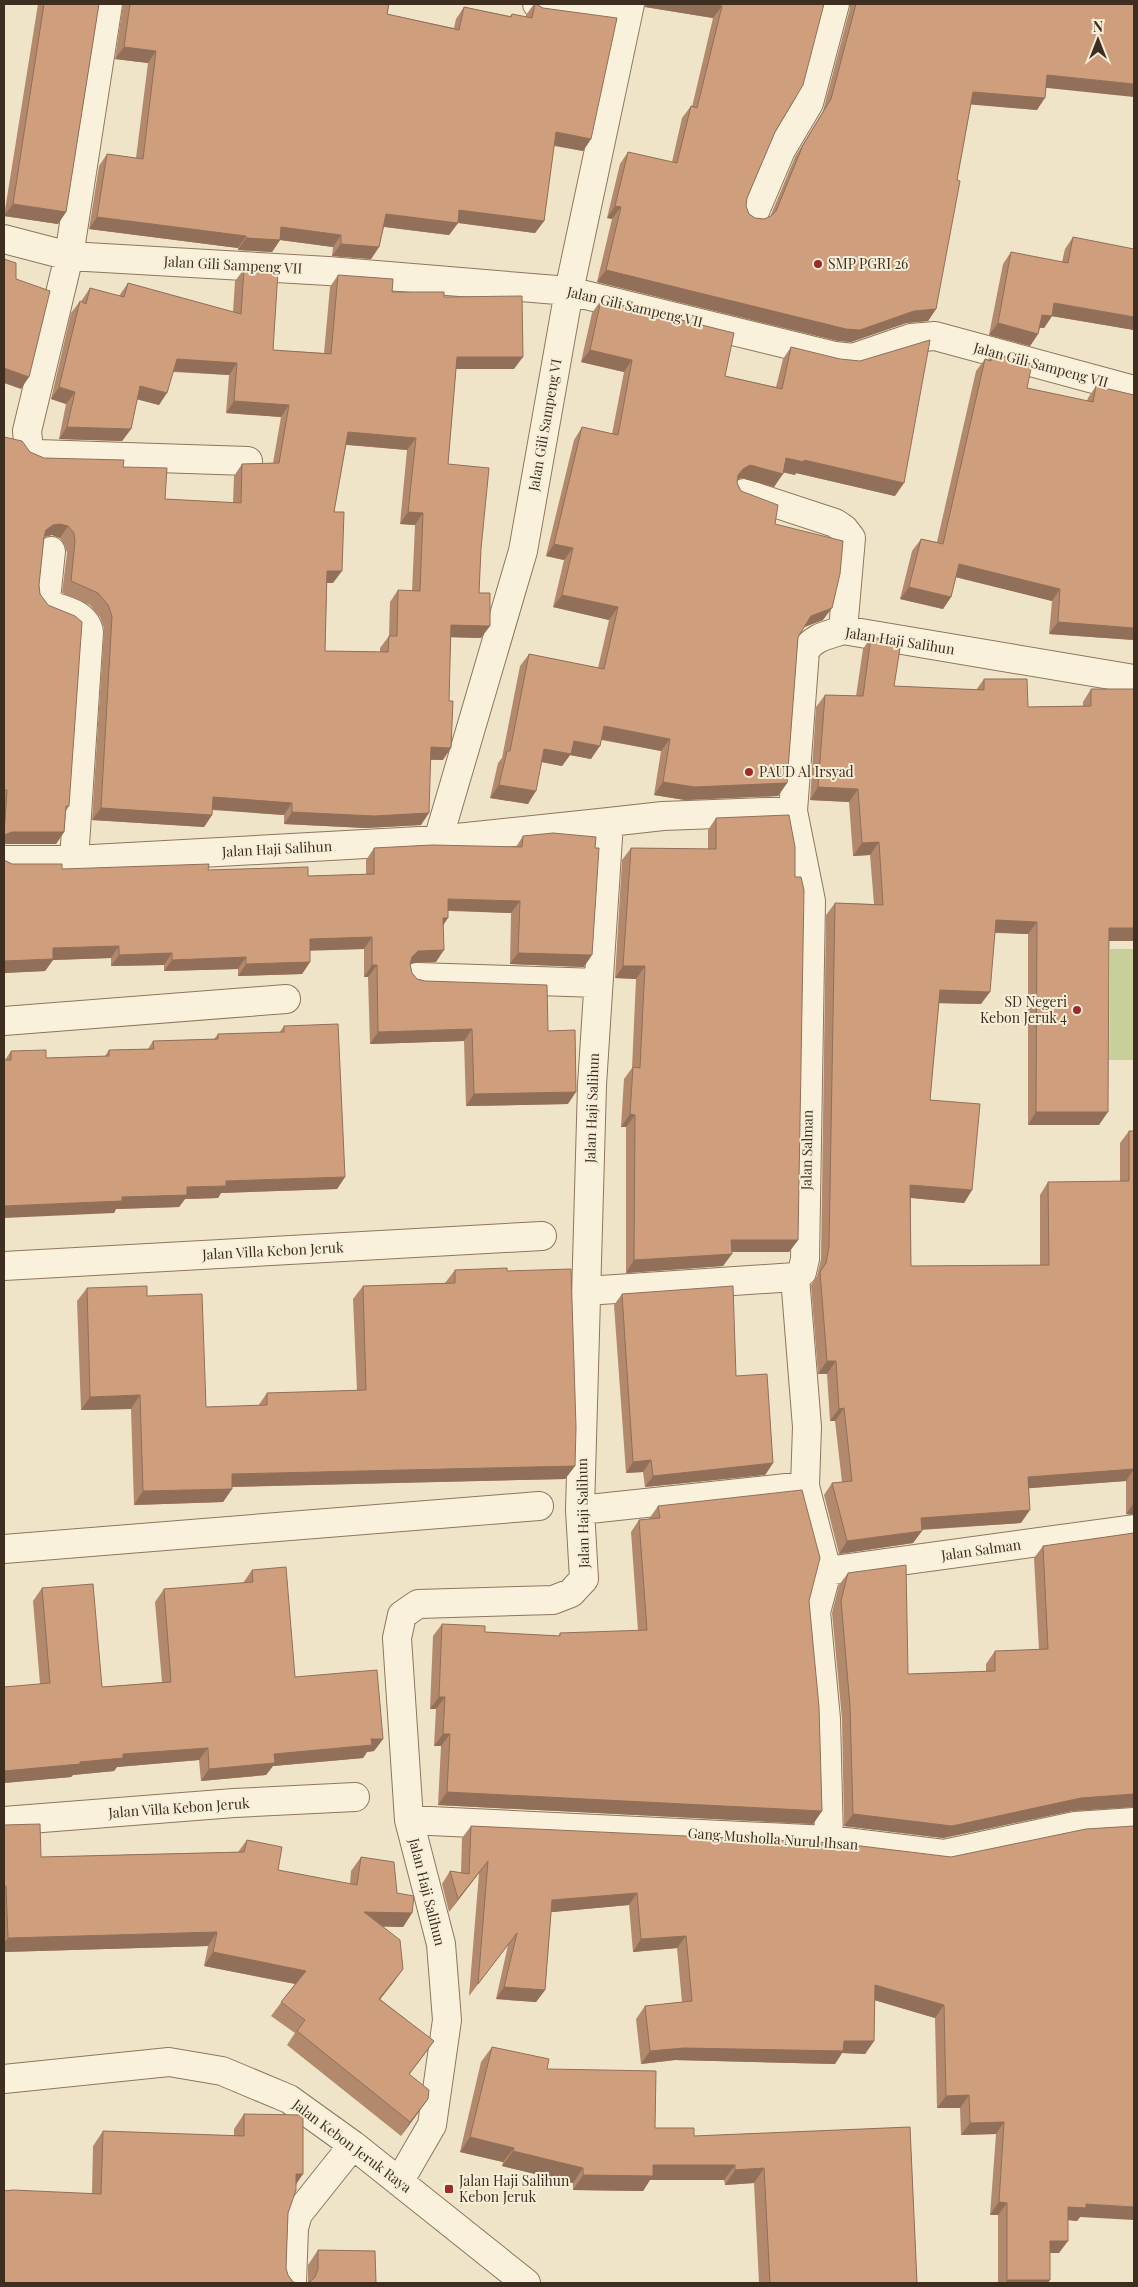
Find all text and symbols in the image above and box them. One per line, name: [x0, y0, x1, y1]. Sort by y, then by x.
north arrow: [1073, 15, 1123, 65]
text: N: [1093, 17, 1103, 36]
street label: Jalan Gili Sampeng VII: [162, 251, 303, 278]
place label: SMP PGRI 26: [828, 254, 908, 273]
marker: SMP PGRI 26: [812, 258, 824, 270]
street label: Jalan Gili Sampeng VII: [564, 281, 705, 331]
street label: Jalan Gili Sampeng VII: [971, 337, 1111, 392]
street label: Jalan Gili Sampeng VI: [523, 357, 566, 494]
street label: Jalan Haji Salihun: [843, 622, 957, 659]
place label: PAUD Al Irsyad: [759, 762, 854, 781]
marker: PAUD Al Irsyad: [743, 766, 755, 778]
street label: Jalan Haji Salihun: [220, 836, 333, 861]
place label: SD Negeri Kebon Jeruk 4: [980, 992, 1067, 1027]
marker: SD Negeri Kebon Jeruk 4: [1071, 1004, 1083, 1016]
street label: Jalan Haji Salihun: [580, 1052, 603, 1164]
street label: Jalan Salman: [796, 1109, 817, 1191]
street label: Jalan Villa Kebon Jeruk: [201, 1237, 344, 1264]
street label: Jalan Haji Salihun: [572, 1457, 593, 1569]
street label: Jalan Salman: [939, 1534, 1023, 1565]
street label: Jalan Villa Kebon Jeruk: [107, 1793, 251, 1822]
street label: Gang Musholla Nurul Ihsan: [687, 1823, 859, 1854]
street label: Jalan Haji Salihun: [405, 1835, 450, 1948]
street label: Jalan Kebon Jeruk Raya: [288, 2094, 416, 2197]
place label: Jalan Haji Salihun Kebon Jeruk: [458, 2171, 570, 2206]
marker: Jalan Haji Salihun Kebon Jeruk: [443, 2183, 455, 2195]

